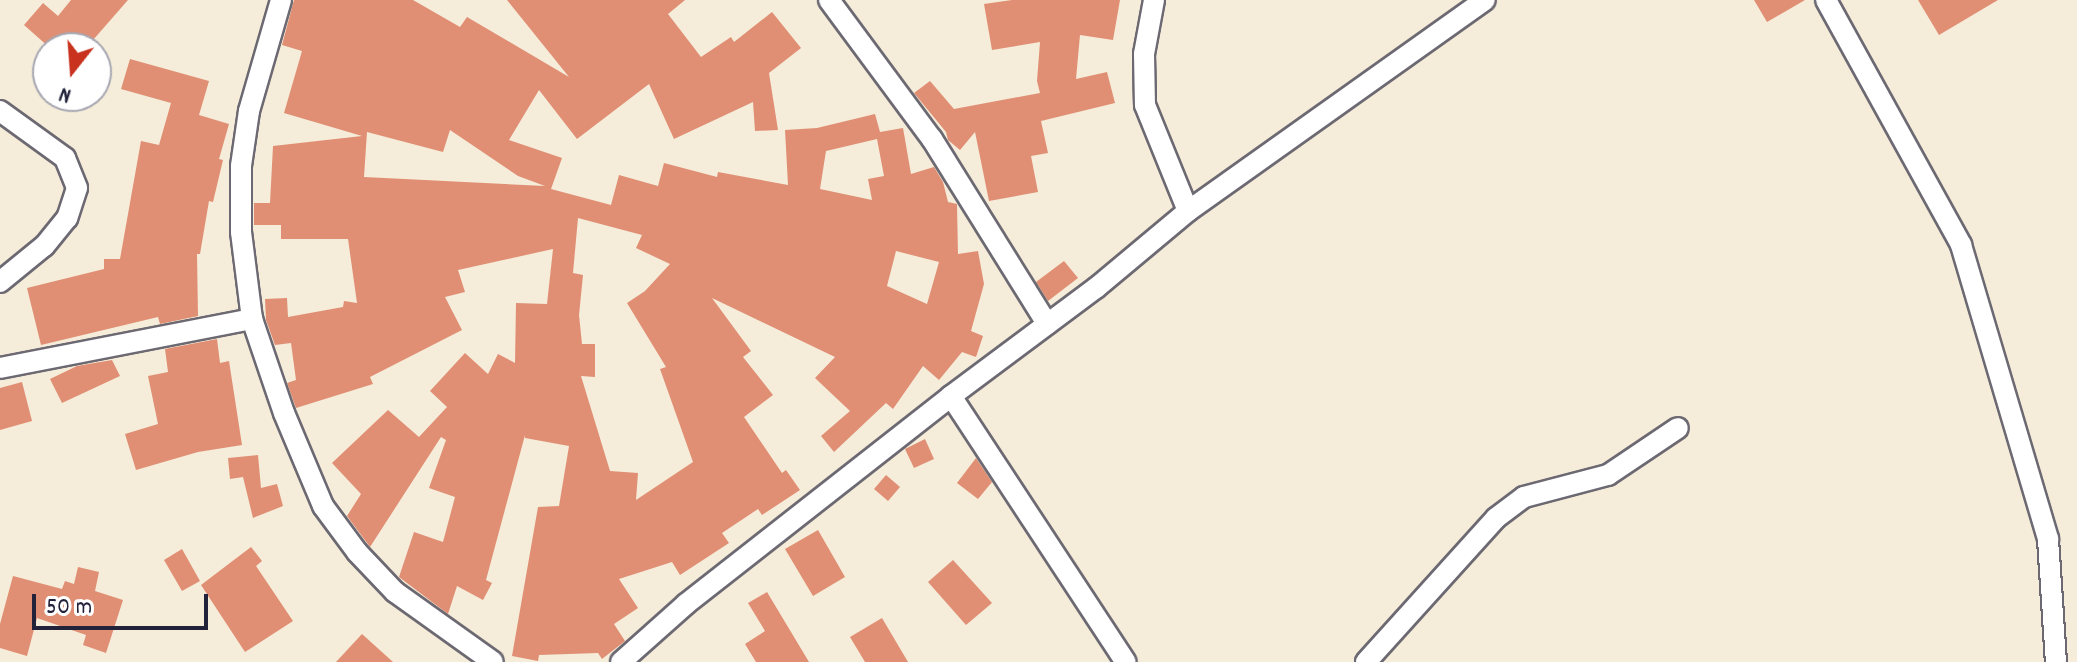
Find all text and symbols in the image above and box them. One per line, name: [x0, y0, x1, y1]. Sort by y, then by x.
north arrow: [32, 32, 112, 112]
text: N: [56, 77, 75, 110]
scale bar: [36, 578, 212, 628]
text: 50 m: [46, 591, 92, 625]

